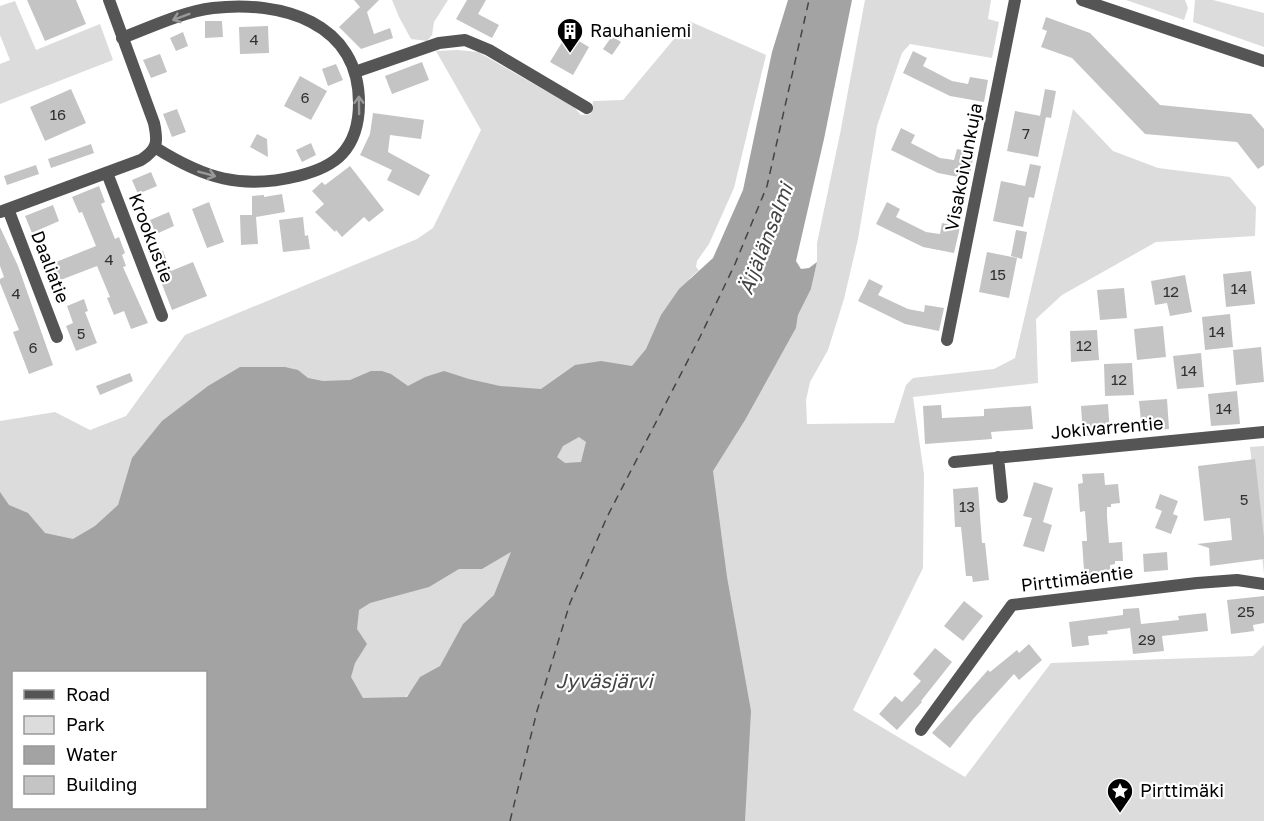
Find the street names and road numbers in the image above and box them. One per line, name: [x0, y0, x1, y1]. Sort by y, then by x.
street label: Visakoivunkuja: [940, 101, 986, 233]
street label: Krookustie: [125, 190, 179, 285]
street label: Daaliatie: [27, 227, 75, 306]
street label: Jokivarrentie: [1050, 411, 1164, 443]
street label: Pirttimäentie: [1019, 560, 1134, 596]

